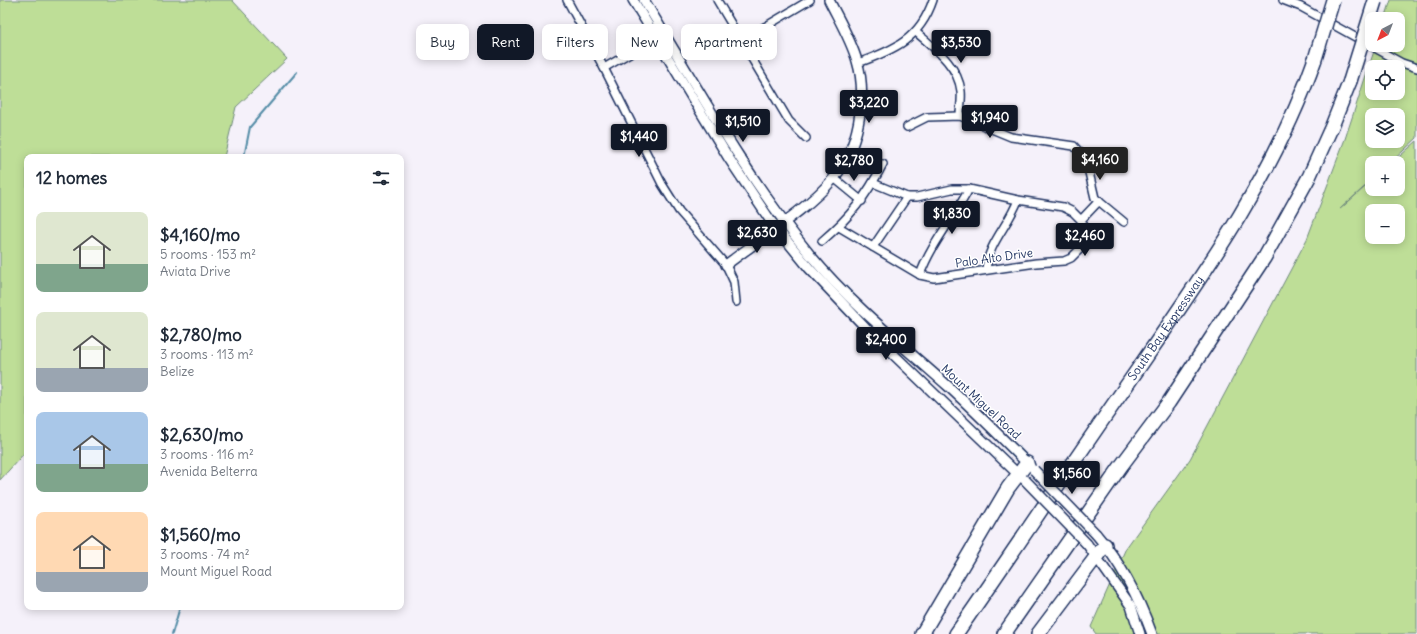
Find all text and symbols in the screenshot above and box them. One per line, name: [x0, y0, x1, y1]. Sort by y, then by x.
north arrow: [1365, 12, 1405, 52]
map controls: [1365, 12, 1405, 244]
chip: Buy: [416, 24, 469, 60]
chip: Rent: [477, 24, 534, 60]
chip: Filters: [542, 24, 608, 60]
chip: New: [616, 24, 673, 60]
chip: Apartment: [681, 24, 777, 60]
pin: $3,530: [928, 30, 994, 64]
text: $3,530: [941, 34, 981, 51]
button: locate: [1365, 60, 1405, 100]
pin: $3,220: [836, 90, 902, 124]
text: $3,220: [849, 94, 889, 111]
pin: $1,940: [957, 105, 1023, 139]
button: layers: [1365, 108, 1405, 148]
pin: $1,510: [710, 109, 776, 143]
text: $1,940: [971, 109, 1009, 126]
text: $1,510: [725, 113, 761, 130]
pin: $1,440: [606, 124, 672, 158]
text: $1,440: [620, 128, 658, 145]
pin: $4,160: [1067, 147, 1133, 181]
pin: $2,780: [821, 148, 887, 182]
text: $4,160: [1081, 151, 1119, 168]
text: $2,780: [834, 152, 874, 169]
button: +: [1365, 156, 1405, 196]
text: 12 homes: [36, 167, 107, 189]
icon: filters: [370, 167, 392, 189]
pin: $1,830: [919, 201, 985, 235]
button: −: [1365, 204, 1405, 244]
text: $1,830: [933, 205, 971, 222]
pin: $2,630: [724, 220, 790, 254]
pin: $2,460: [1052, 223, 1118, 257]
text: $4,160/mo: [160, 224, 240, 246]
text: $2,630: [737, 224, 777, 241]
text: $2,460: [1065, 227, 1105, 244]
icon: home: [68, 228, 116, 276]
street label: Palo Alto Drive: [954, 245, 1034, 270]
text: 5 rooms · 153 m²: [160, 246, 256, 263]
text: Aviata Drive: [160, 263, 231, 280]
street label: South Bay Expressway: [1124, 273, 1207, 383]
text: $2,780/mo: [160, 324, 242, 346]
pin: $2,400: [853, 327, 919, 361]
icon: home: [68, 328, 116, 376]
text: $2,400: [865, 331, 907, 348]
text: 3 rooms · 113 m²: [160, 346, 254, 363]
street label: Mount Miguel Road: [938, 361, 1024, 442]
text: Belize: [160, 363, 194, 380]
text: $2,630/mo: [160, 424, 243, 446]
icon: home: [68, 428, 116, 476]
text: 3 rooms · 116 m²: [160, 446, 254, 463]
pin: $1,560: [1039, 461, 1105, 495]
text: Avenida Belterra: [160, 463, 258, 480]
text: $1,560: [1053, 465, 1091, 482]
text: $1,560/mo: [160, 524, 240, 546]
icon: home: [68, 528, 116, 576]
text: 3 rooms · 74 m²: [160, 546, 250, 563]
text: Mount Miguel Road: [160, 563, 272, 580]

